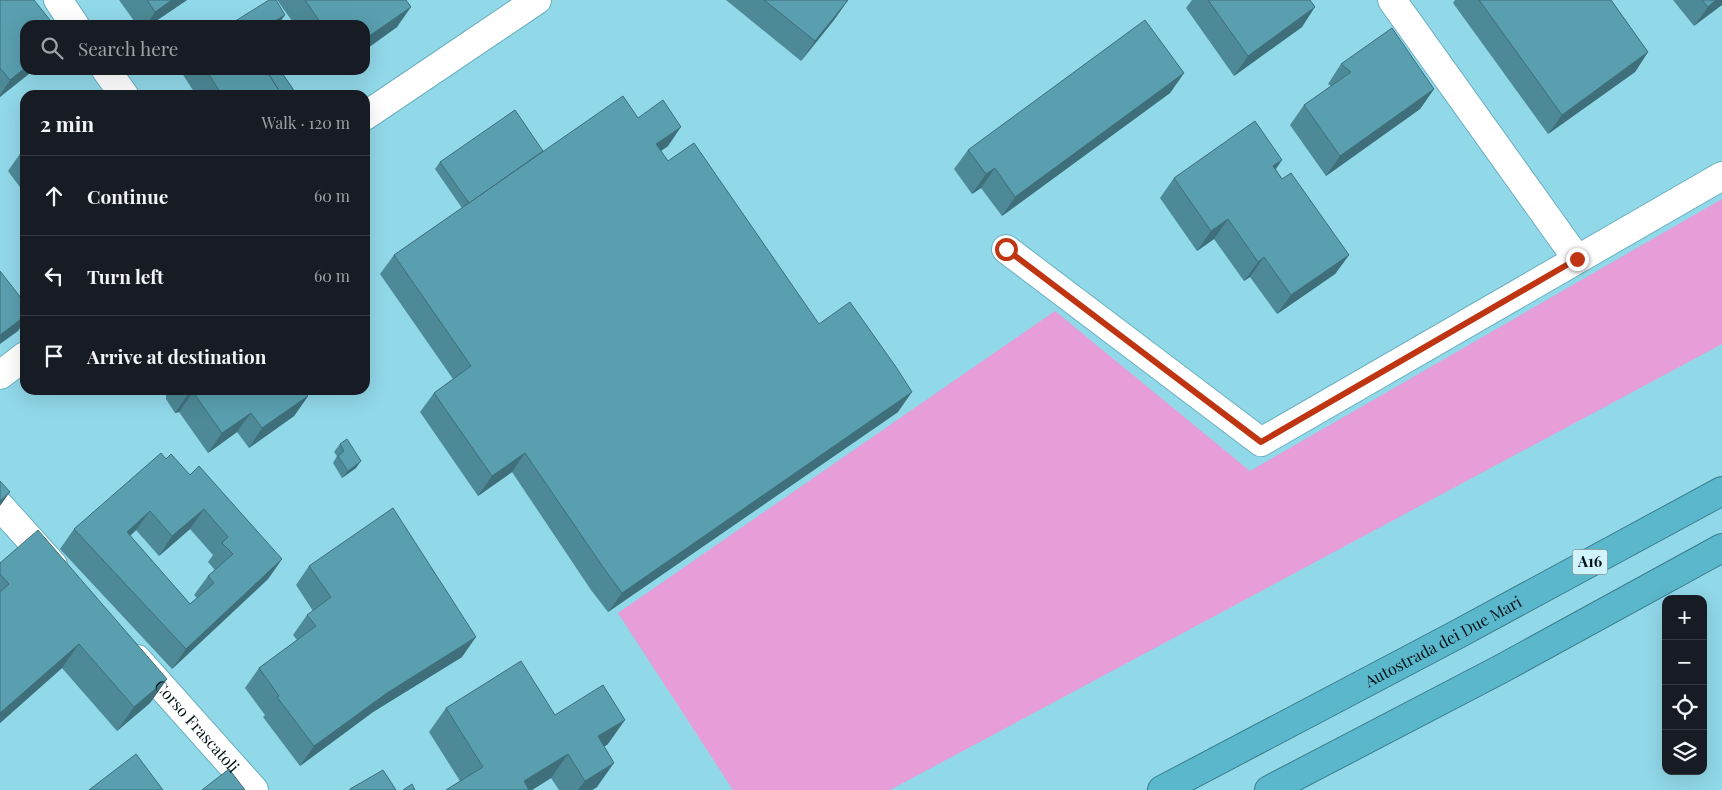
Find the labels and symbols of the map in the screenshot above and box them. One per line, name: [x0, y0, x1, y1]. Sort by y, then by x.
route start: [995, 238, 1018, 261]
route end: [1566, 248, 1589, 271]
road number: A16: [1572, 550, 1608, 574]
street label: Autostrada dei Due Mari: [1360, 590, 1525, 692]
street label: Corso Frascatoli: [150, 675, 244, 777]

